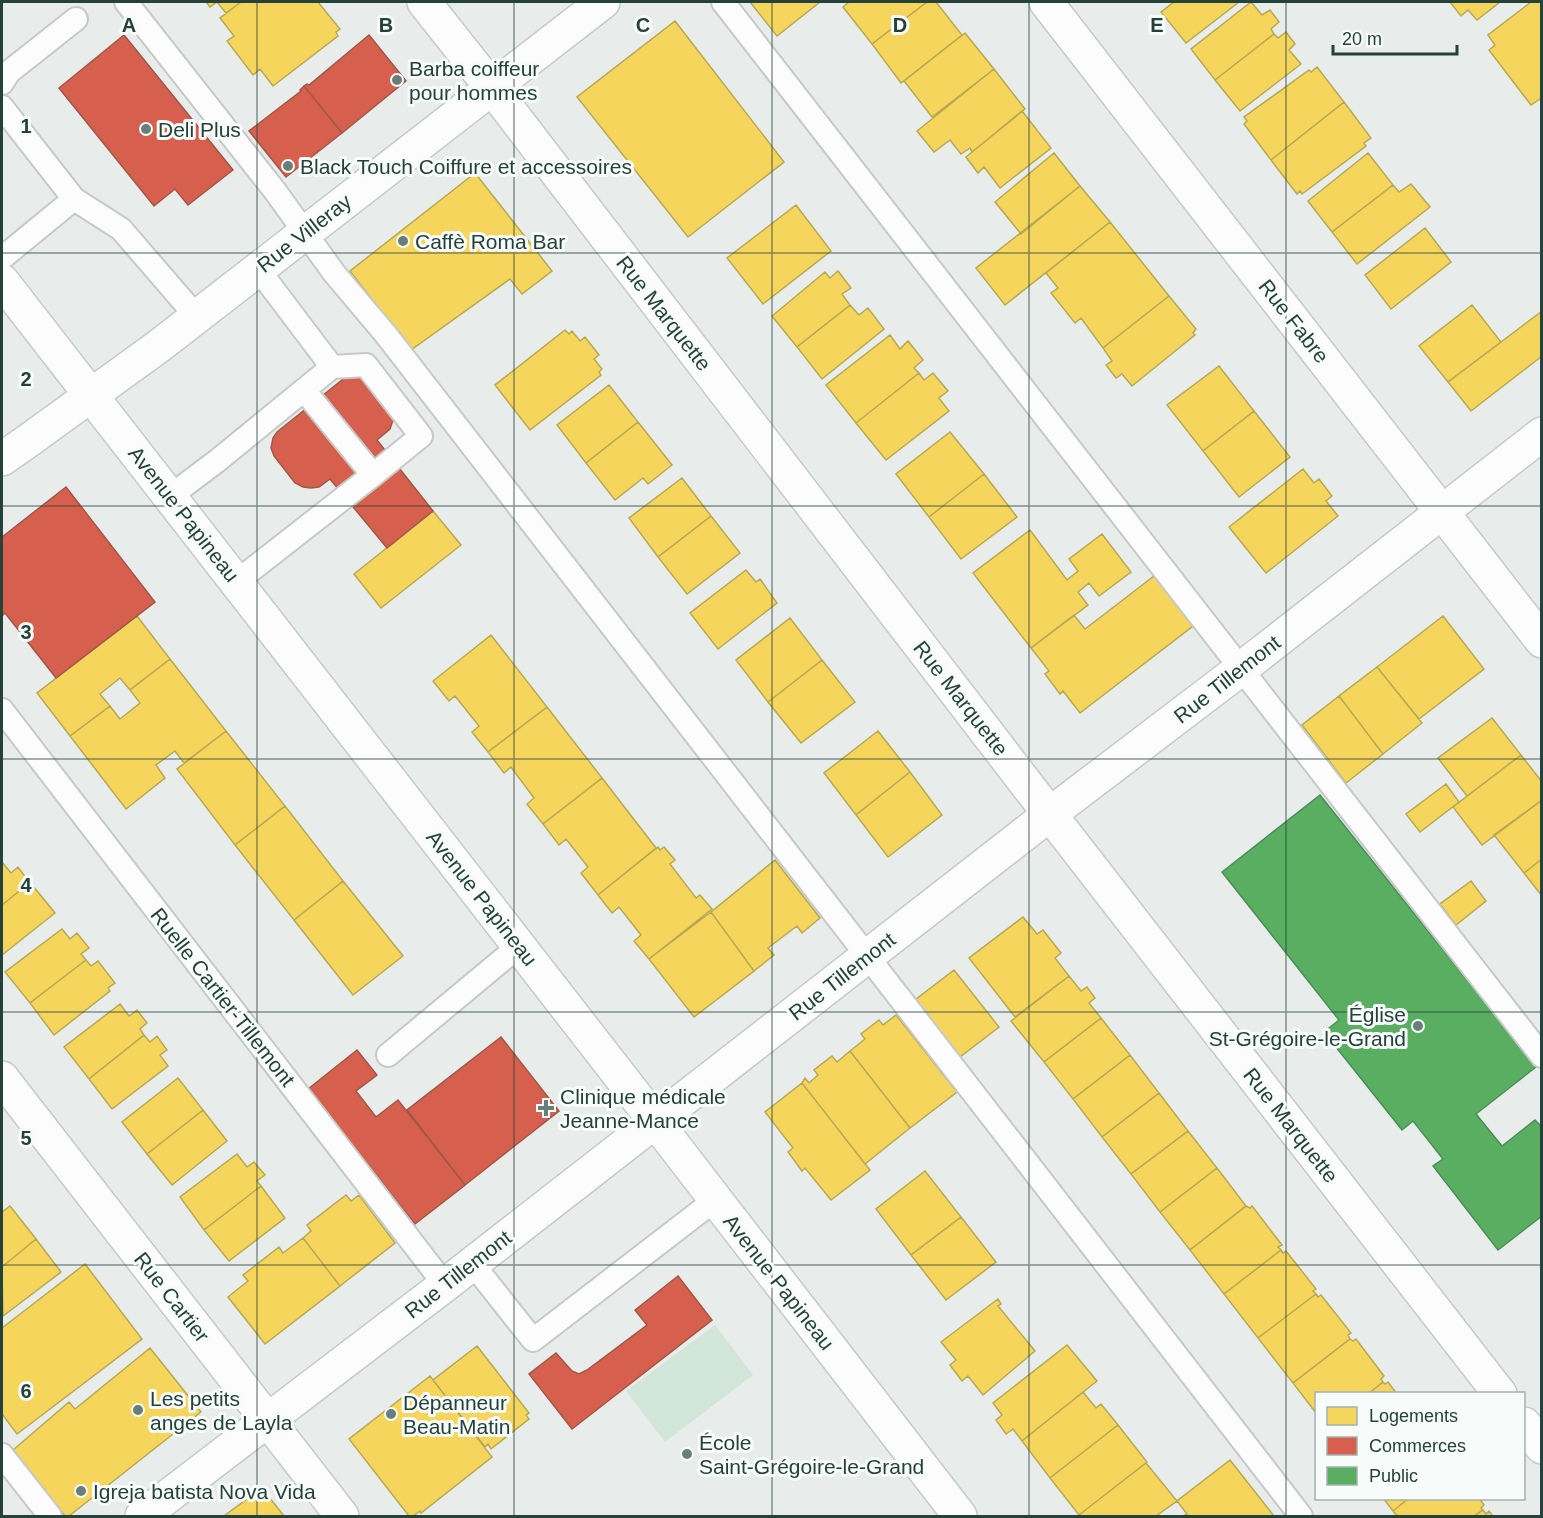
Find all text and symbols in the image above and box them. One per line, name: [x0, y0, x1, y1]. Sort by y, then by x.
text: A: [122, 14, 136, 36]
text: B: [379, 14, 393, 36]
text: C: [636, 14, 650, 36]
text: D: [893, 14, 907, 36]
text: E: [1150, 14, 1164, 36]
scale bar: [1333, 18, 1458, 56]
text: 20 m: [1342, 29, 1382, 49]
place label: Barba coiffeur pour hommes: [409, 57, 539, 104]
marker: Barba coiffeur pour hommes: [390, 73, 404, 87]
text: 1: [20, 115, 32, 137]
place label: Deli Plus: [158, 118, 241, 141]
marker: Deli Plus: [139, 122, 153, 136]
place label: Black Touch Coiffure et accessoires: [300, 155, 632, 178]
marker: Black Touch Coiffure et accessoires: [281, 159, 295, 173]
street label: Rue Villeray: [252, 189, 356, 277]
place label: Caffè Roma Bar: [415, 230, 565, 253]
marker: Caffè Roma Bar: [396, 234, 410, 248]
street label: Rue Marquette: [612, 251, 716, 375]
street label: Rue Fabre: [1254, 275, 1334, 367]
text: 2: [20, 368, 32, 390]
street label: Avenue Papineau: [124, 442, 244, 586]
text: 3: [20, 621, 32, 643]
street label: Rue Tillemont: [1169, 630, 1285, 728]
street label: Rue Marquette: [909, 636, 1013, 760]
street label: Avenue Papineau: [422, 826, 542, 970]
text: 4: [20, 874, 32, 896]
street label: Ruelle Cartier-Tillemont: [146, 903, 300, 1091]
street label: Rue Tillemont: [784, 927, 900, 1025]
place label: Église St-Grégoire-le-Grand: [1209, 1003, 1406, 1050]
marker: Église St-Grégoire-le-Grand: [1411, 1019, 1425, 1033]
street label: Rue Marquette: [1239, 1063, 1343, 1187]
place label: Clinique médicale Jeanne-Mance: [560, 1085, 726, 1132]
marker: Clinique médicale Jeanne-Mance: [537, 1099, 555, 1117]
text: 5: [20, 1127, 32, 1149]
street label: Avenue Papineau: [719, 1210, 839, 1354]
street label: Rue Tillemont: [400, 1225, 516, 1323]
street label: Rue Cartier: [130, 1248, 214, 1346]
text: 6: [20, 1380, 32, 1402]
place label: Les petits anges de Layla: [150, 1387, 293, 1434]
place label: Dépanneur Beau-Matin: [403, 1391, 510, 1438]
legend: [1315, 1392, 1525, 1500]
marker: Les petits anges de Layla: [131, 1403, 145, 1417]
text: Logements: [1369, 1406, 1458, 1426]
marker: Dépanneur Beau-Matin: [384, 1407, 398, 1421]
place label: École Saint-Grégoire-le-Grand: [699, 1431, 924, 1478]
text: Commerces: [1369, 1436, 1466, 1456]
marker: École Saint-Grégoire-le-Grand: [680, 1447, 694, 1461]
text: Public: [1369, 1466, 1418, 1486]
place label: Igreja batista Nova Vida: [93, 1480, 316, 1503]
marker: Igreja batista Nova Vida: [74, 1484, 88, 1498]

